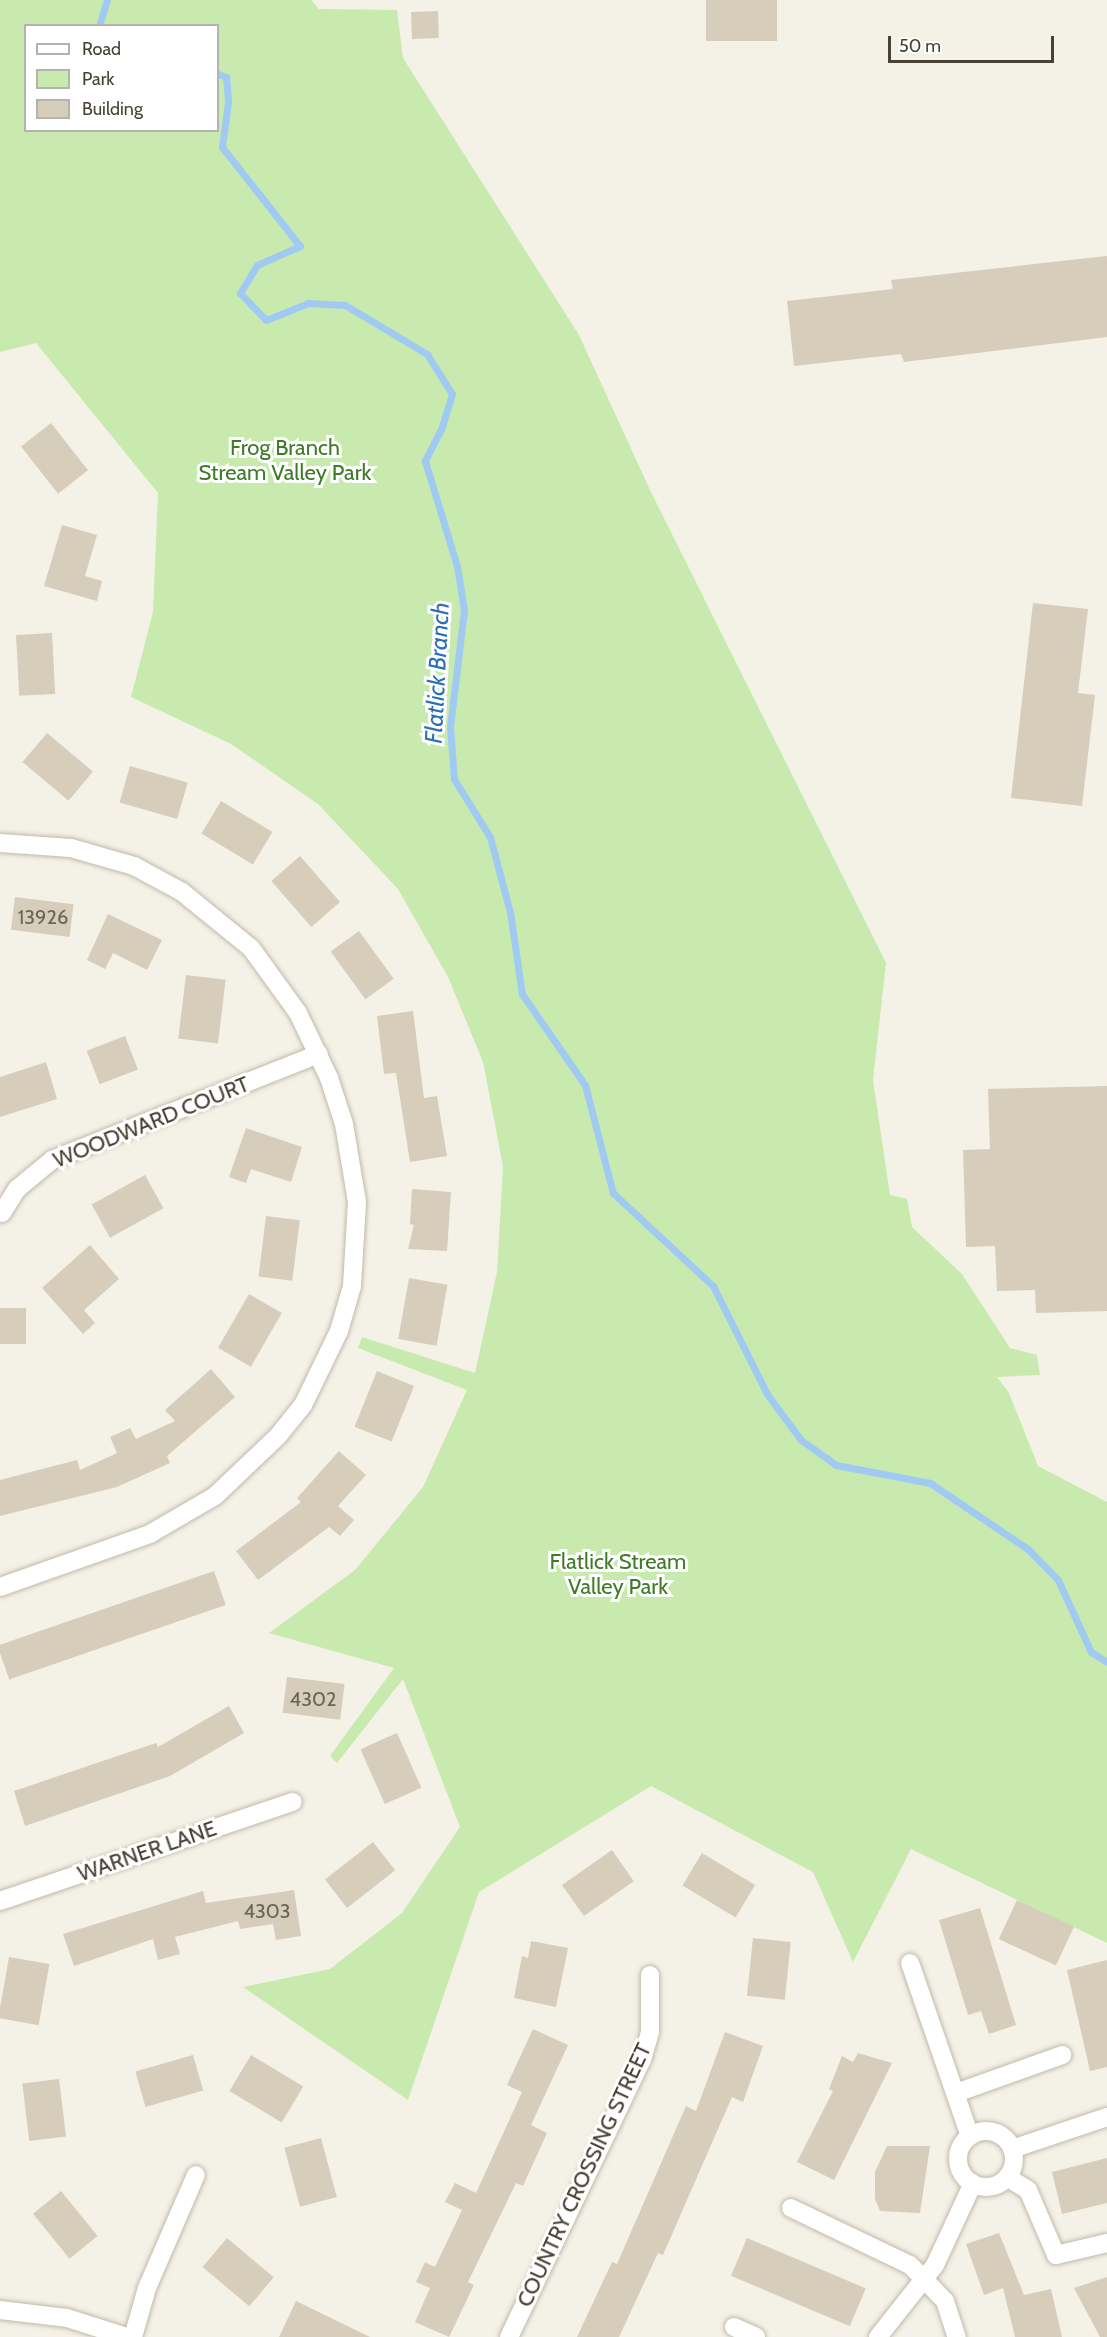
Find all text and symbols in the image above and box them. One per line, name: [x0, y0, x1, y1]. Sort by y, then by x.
legend: [24, 24, 219, 132]
scale bar: [891, 24, 1058, 62]
text: 50 m: [899, 35, 941, 57]
text: Road: [82, 38, 121, 60]
text: Park: [82, 68, 114, 90]
text: Building: [82, 98, 143, 120]
park label: Frog Branch Stream Valley Park: [199, 434, 371, 486]
water label: Flatlick Branch: [419, 602, 455, 744]
house number: 13926: [18, 905, 68, 929]
street label: WOODWARD COURT: [49, 1071, 253, 1173]
park label: Flatlick Stream Valley Park: [550, 1548, 686, 1600]
house number: 4302: [290, 1687, 336, 1711]
street label: WARNER LANE: [74, 1815, 220, 1887]
house number: 4303: [243, 1899, 291, 1923]
street label: COUNTRY CROSSING STREET: [511, 2039, 657, 2311]

